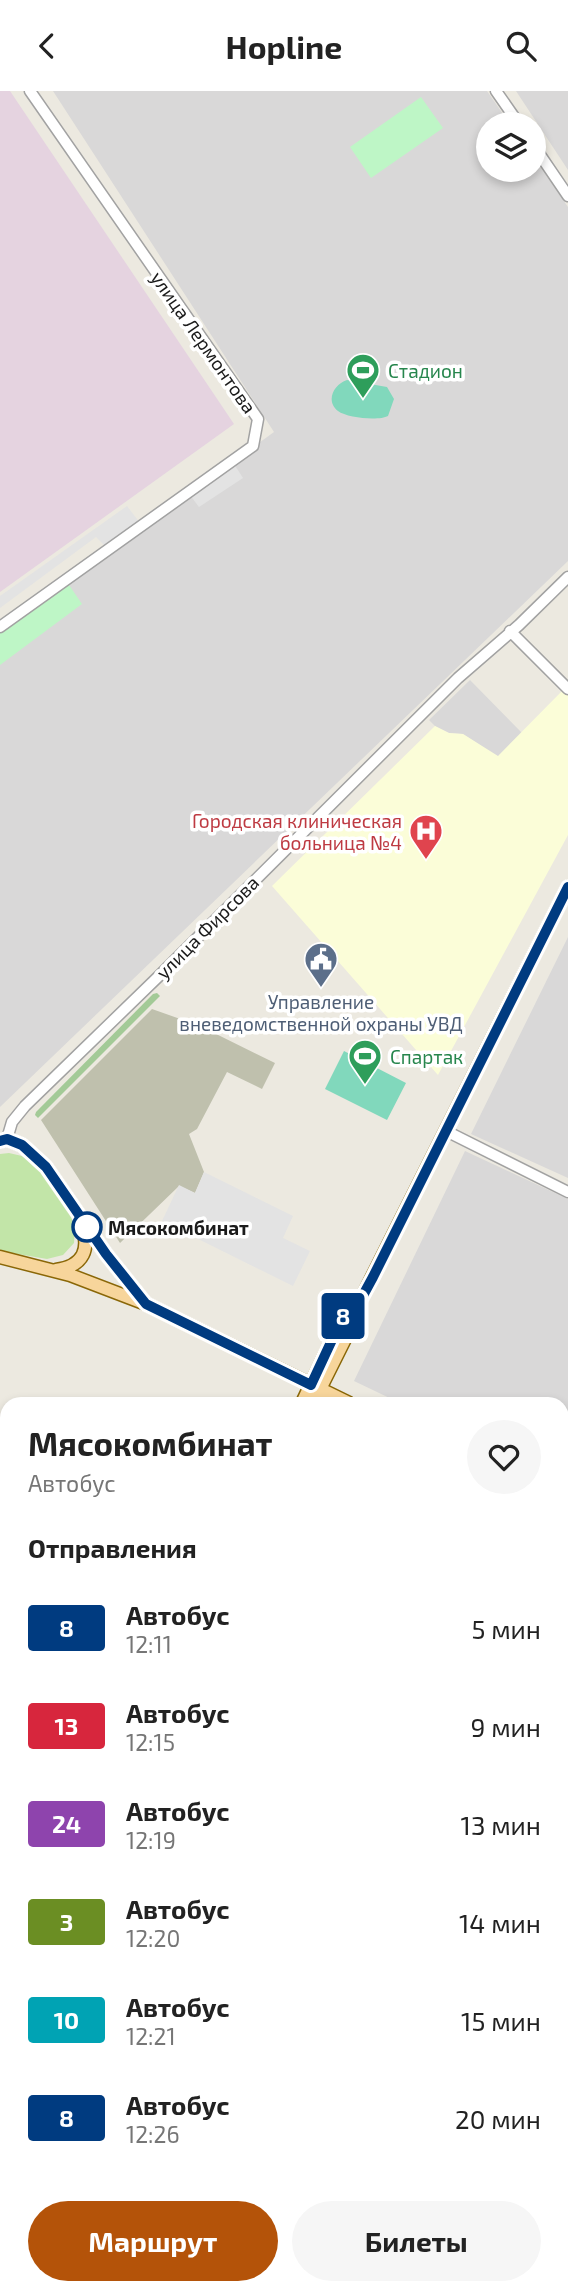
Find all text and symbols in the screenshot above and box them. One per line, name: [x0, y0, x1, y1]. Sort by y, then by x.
icon: back: [28, 27, 66, 65]
text: Hopline: [226, 27, 342, 65]
icon: search: [502, 27, 540, 65]
map controls: [476, 112, 546, 182]
button: layers: [476, 112, 546, 182]
street label: улица Лермонтова: [146, 267, 262, 418]
sports icon: Стадион: [344, 351, 382, 400]
place label: Стадион: [388, 359, 463, 382]
place label: Городская клиническая больница №4: [192, 809, 402, 854]
hospital icon: Городская клиническая больница №4: [407, 812, 445, 861]
street label: улица Фирсова: [151, 871, 264, 984]
public building icon: Управление вневедомственной охраны УВД: [302, 940, 340, 989]
place label: Управление вневедомственной охраны УВД: [179, 990, 463, 1035]
sports icon: Спартак: [346, 1037, 384, 1086]
place label: Спартак: [390, 1045, 463, 1068]
marker: Мясокомбинат: [72, 1212, 102, 1242]
place label: Мясокомбинат: [108, 1216, 249, 1239]
line badge: 8: [320, 1293, 366, 1339]
text: 8: [336, 1301, 350, 1330]
button: heart: [467, 1420, 541, 1494]
text: Мясокомбинат: [28, 1423, 273, 1463]
text: Автобус: [28, 1469, 116, 1497]
text: Отправления: [28, 1532, 197, 1563]
text: Автобус: [126, 1599, 229, 1630]
text: 8: [59, 1613, 74, 1642]
text: 5 мин: [471, 1613, 541, 1644]
text: 12:11: [126, 1630, 172, 1658]
text: Автобус: [126, 1697, 229, 1728]
text: 13: [55, 1711, 78, 1740]
text: 9 мин: [470, 1711, 541, 1742]
text: 12:15: [126, 1728, 175, 1756]
text: Автобус: [126, 1795, 229, 1826]
text: 24: [52, 1809, 81, 1838]
text: 13 мин: [461, 1809, 541, 1840]
text: 12:19: [126, 1826, 176, 1854]
text: Автобус: [126, 1893, 229, 1924]
text: 3: [60, 1907, 73, 1936]
text: 14 мин: [459, 1907, 541, 1938]
text: 12:20: [126, 1924, 180, 1952]
text: Автобус: [126, 1991, 229, 2022]
text: 10: [54, 2005, 79, 2034]
text: 15 мин: [461, 2005, 541, 2036]
text: 12:21: [126, 2022, 176, 2050]
text: Автобус: [126, 2089, 229, 2120]
text: 8: [59, 2103, 74, 2132]
text: 20 мин: [455, 2103, 541, 2134]
text: 12:26: [126, 2120, 180, 2148]
button: Маршрут: [28, 2201, 278, 2281]
button: Билеты: [292, 2201, 541, 2281]

